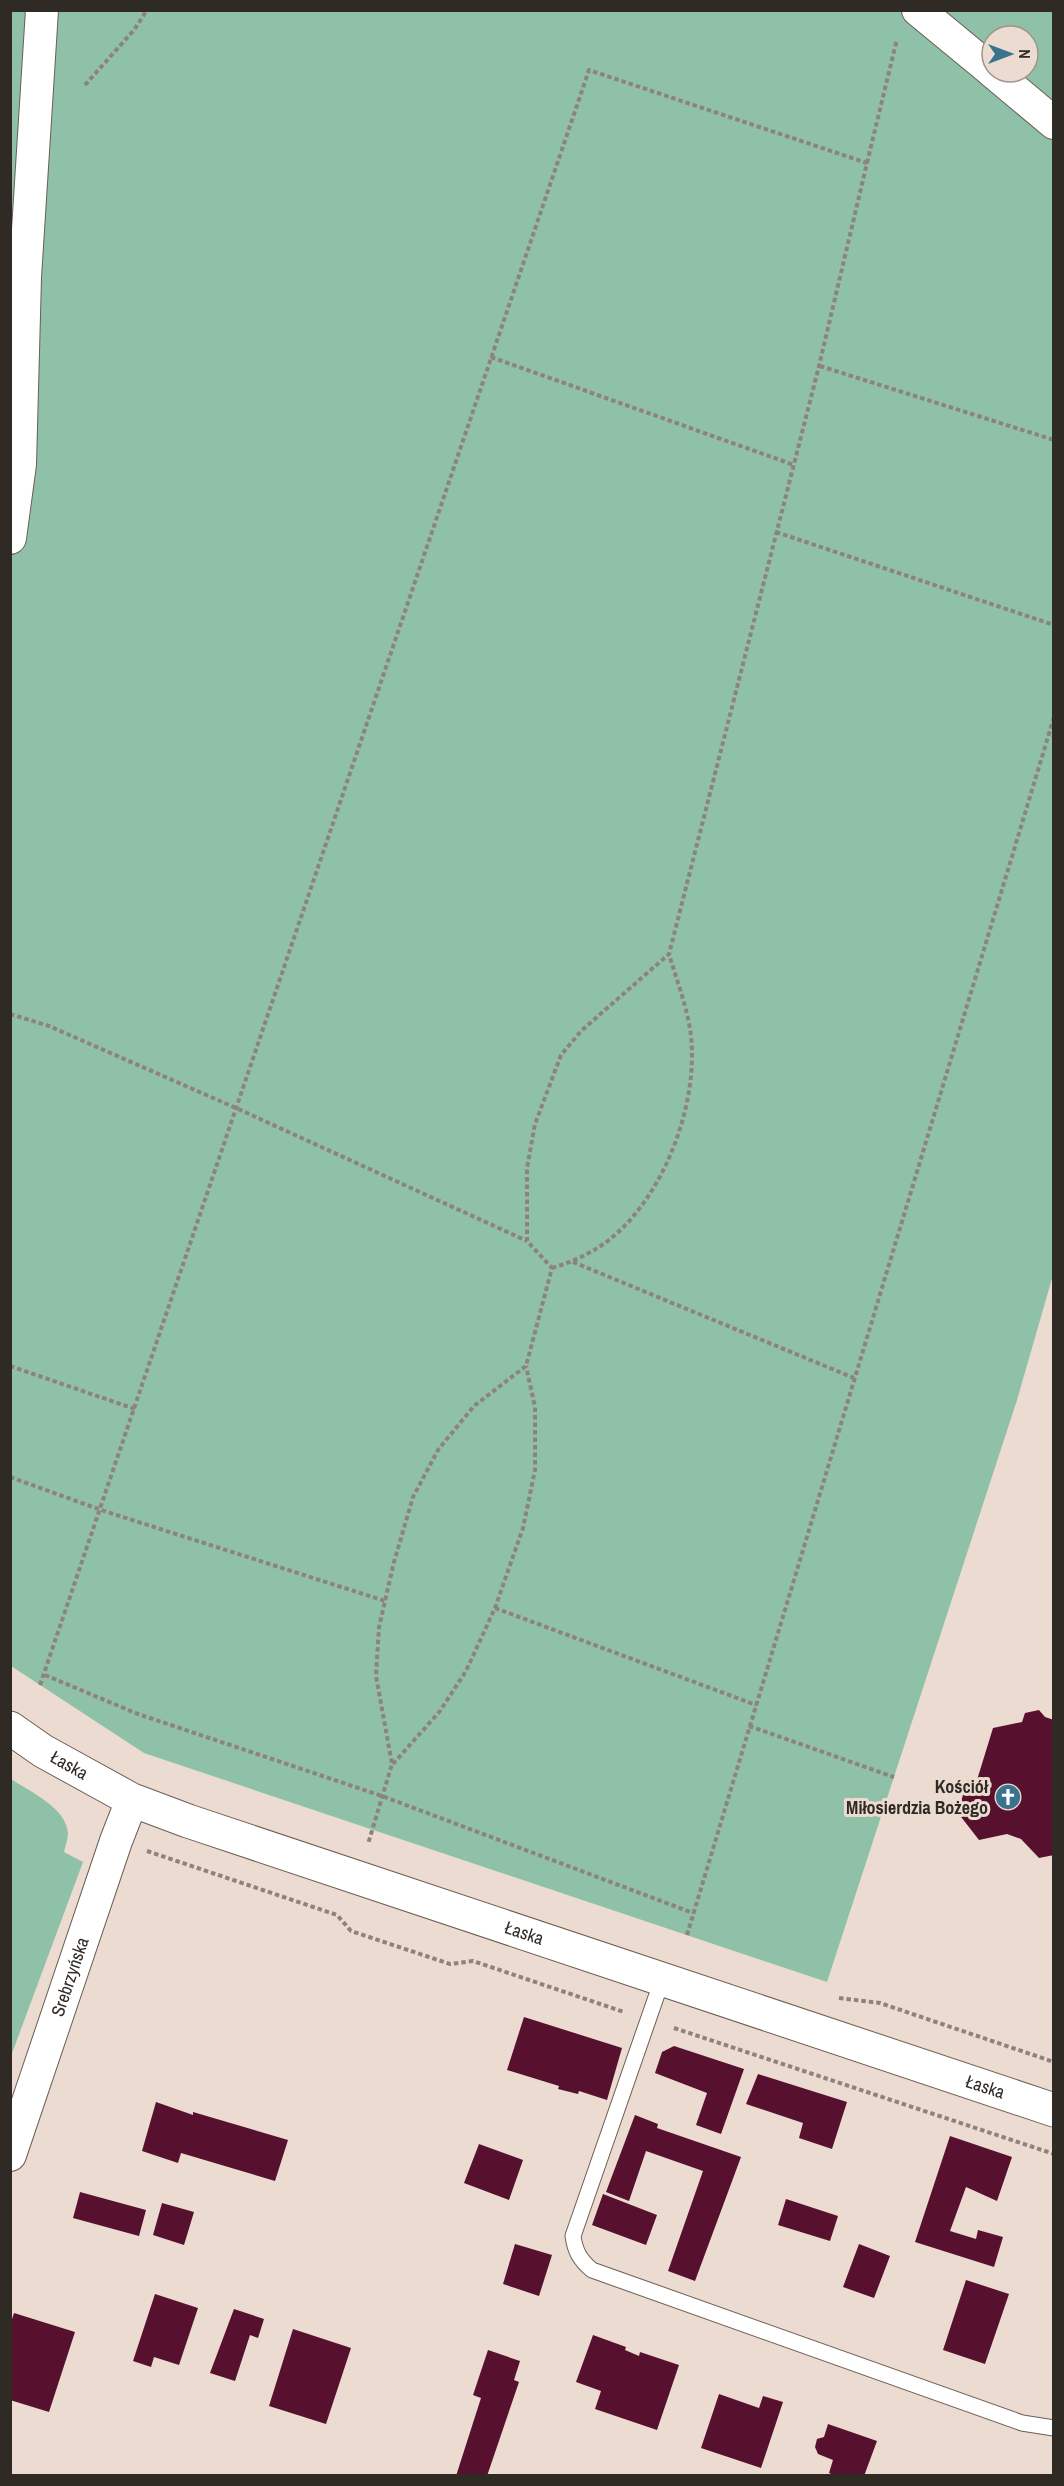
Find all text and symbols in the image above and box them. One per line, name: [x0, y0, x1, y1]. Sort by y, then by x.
north arrow: [980, 24, 1040, 84]
text: N: [1014, 49, 1036, 59]
street label: Łaska: [46, 1744, 93, 1785]
place label: Kościół Miłosierdzia Bożego: [846, 1774, 989, 1820]
church icon: Kościół Miłosierdzia Bożego: [993, 1782, 1023, 1812]
street label: Łaska: [502, 1915, 547, 1951]
street label: Srebrzyńska: [45, 1934, 95, 2020]
street label: Łaska: [963, 2068, 1008, 2105]

